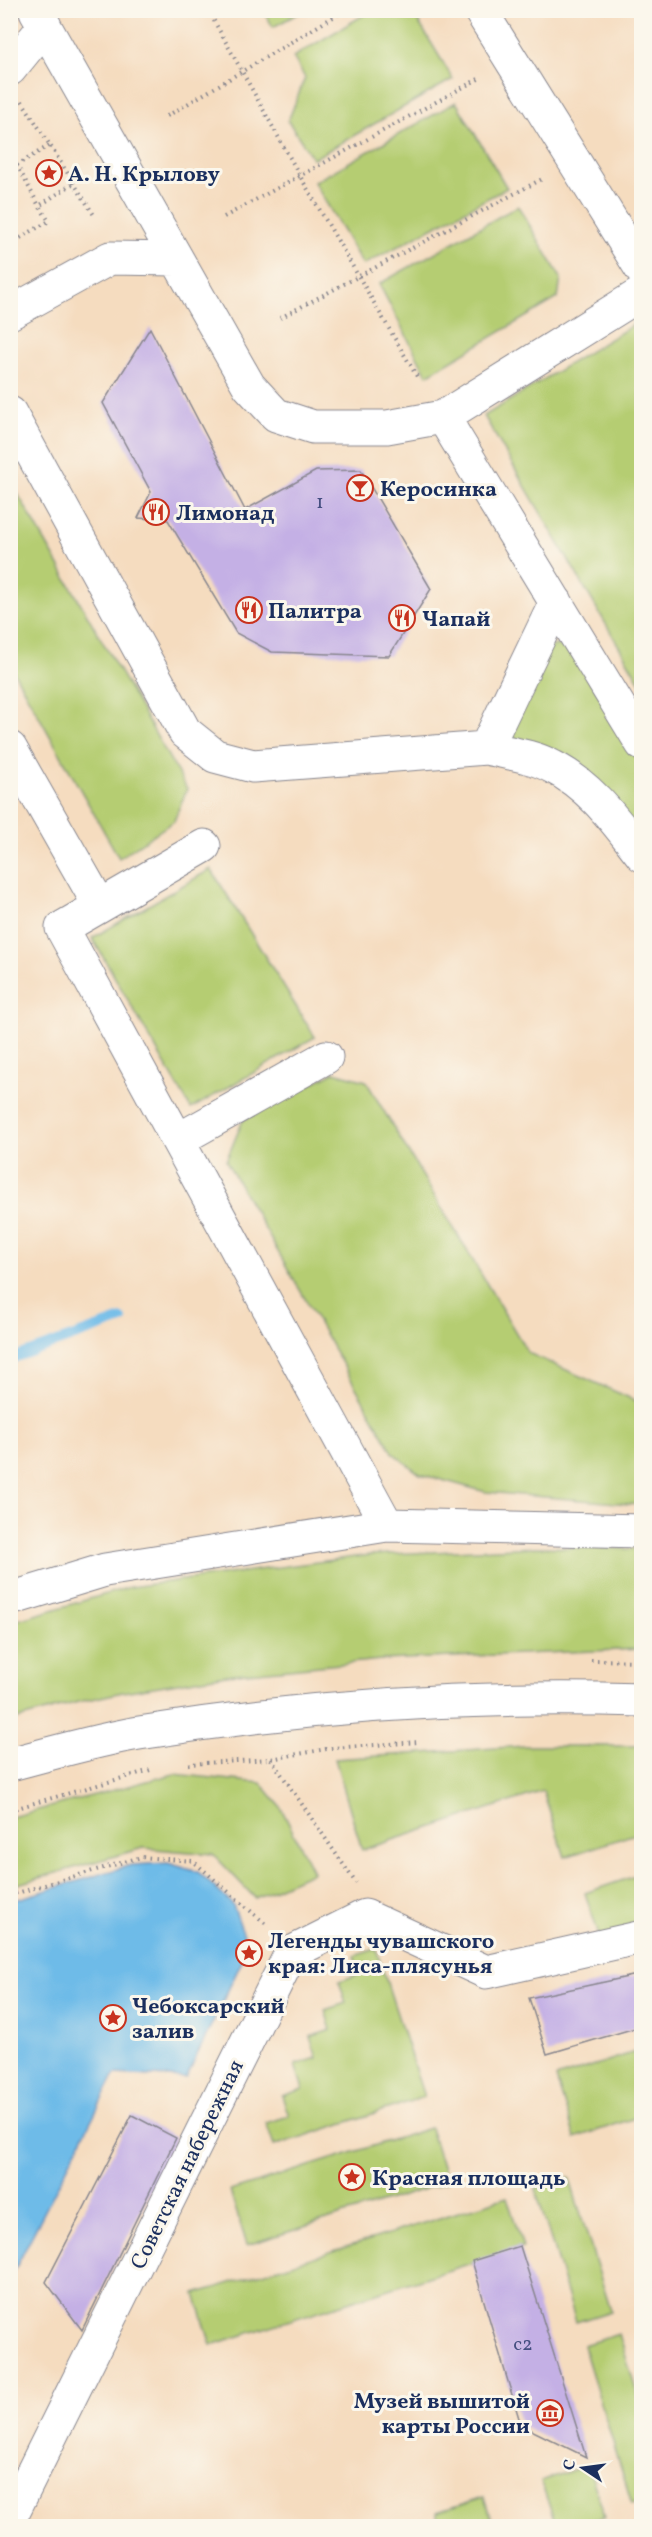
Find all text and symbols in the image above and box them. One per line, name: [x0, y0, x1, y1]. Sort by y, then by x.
place icon: А. Н. Крылову: [34, 158, 64, 188]
place label: А. Н. Крылову: [68, 160, 221, 191]
bar icon: Керосинка: [345, 473, 375, 503]
place label: Керосинка: [380, 475, 497, 506]
house number: 1: [316, 489, 324, 517]
restaurant icon: Лимонад: [141, 497, 171, 527]
place label: Лимонад: [176, 499, 275, 530]
restaurant icon: Палитра: [234, 595, 264, 625]
place label: Палитра: [268, 597, 362, 628]
restaurant icon: Чапай: [387, 603, 417, 633]
place label: Чапай: [422, 605, 491, 636]
place label: Легенды чувашского края: Лиса-плясунья: [268, 1927, 494, 1983]
place icon: Легенды чувашского края: Лиса-плясунья: [234, 1938, 264, 1968]
place label: Чебоксарский залив: [132, 1992, 285, 2048]
place icon: Чебоксарский залив: [98, 2003, 128, 2033]
street label: Советская набережная: [124, 2055, 253, 2275]
place icon: Красная площадь: [337, 2162, 367, 2192]
place label: Красная площадь: [372, 2164, 566, 2195]
house number: с2: [513, 2331, 533, 2359]
place label: Музей вышитой карты России: [354, 2387, 530, 2443]
museum icon: Музей вышитой карты России: [535, 2398, 565, 2428]
north arrow: [553, 2438, 613, 2498]
text: С: [558, 2458, 582, 2473]

